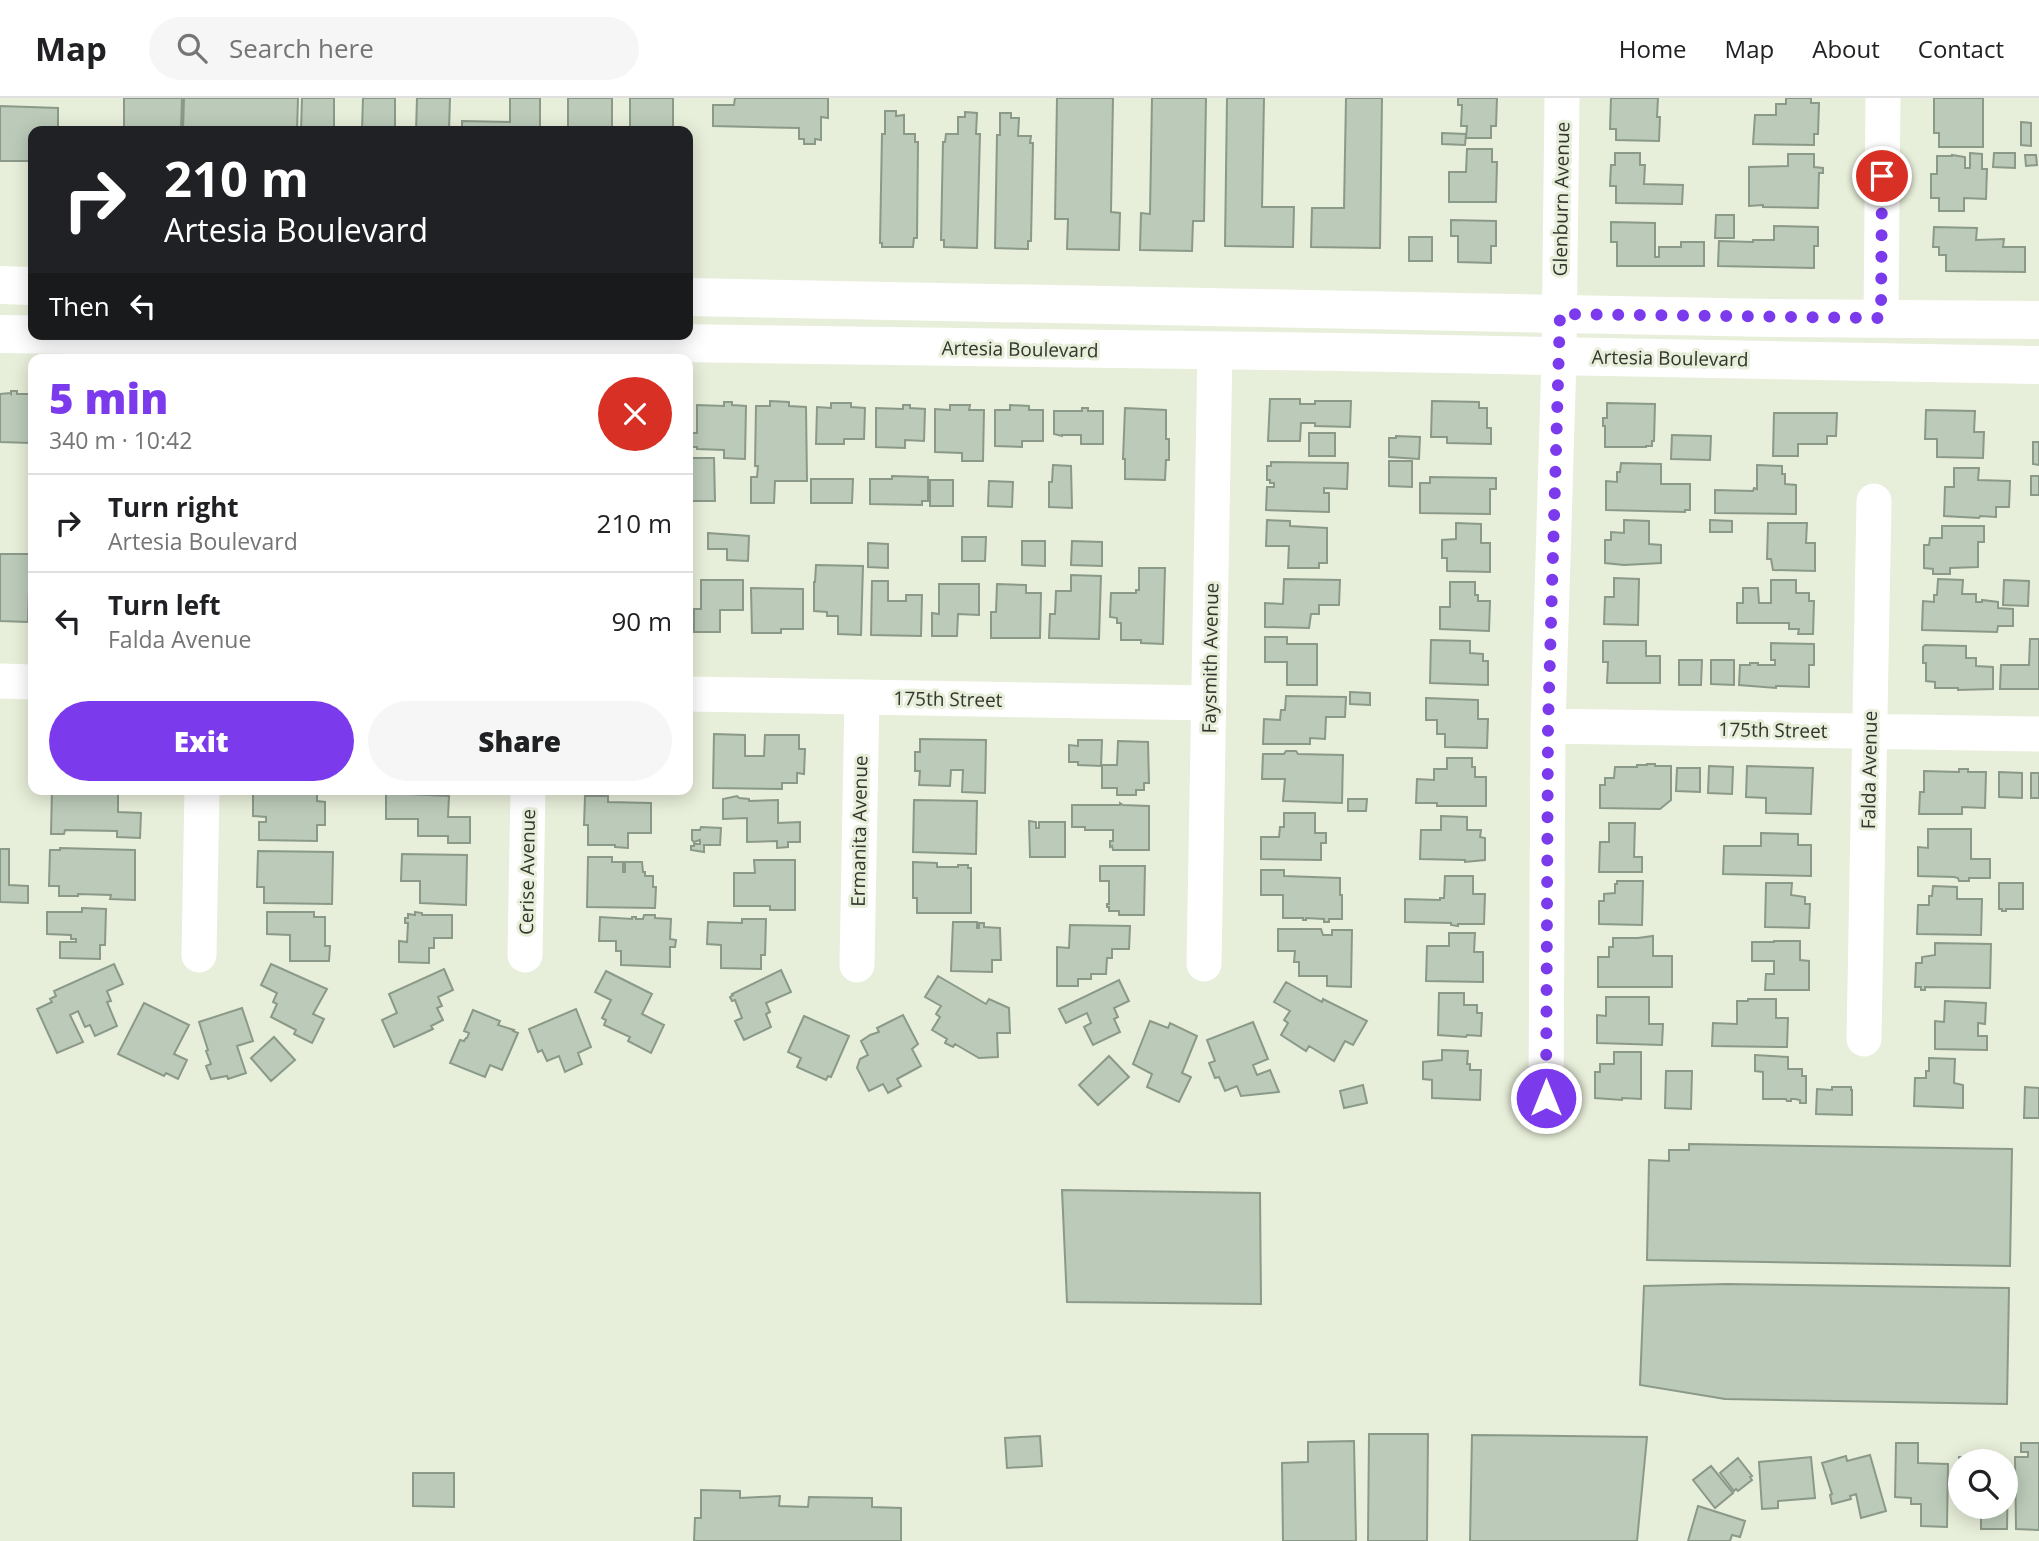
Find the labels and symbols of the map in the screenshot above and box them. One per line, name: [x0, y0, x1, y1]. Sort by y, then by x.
street label: Glenburn Avenue: [1547, 121, 1575, 277]
pin: [1852, 146, 1912, 206]
street label: Artesia Boulevard: [941, 335, 1099, 363]
street label: Artesia Boulevard: [1591, 344, 1749, 372]
street label: Faysmith Avenue: [1196, 582, 1224, 734]
street label: 175th Street: [893, 685, 1003, 713]
street label: Falda Avenue: [1855, 711, 1883, 829]
street label: 175th Street: [1718, 716, 1828, 744]
street label: Ermanita Avenue: [845, 755, 873, 907]
street label: Cerise Avenue: [513, 809, 541, 935]
position arrow: [1509, 1061, 1583, 1135]

